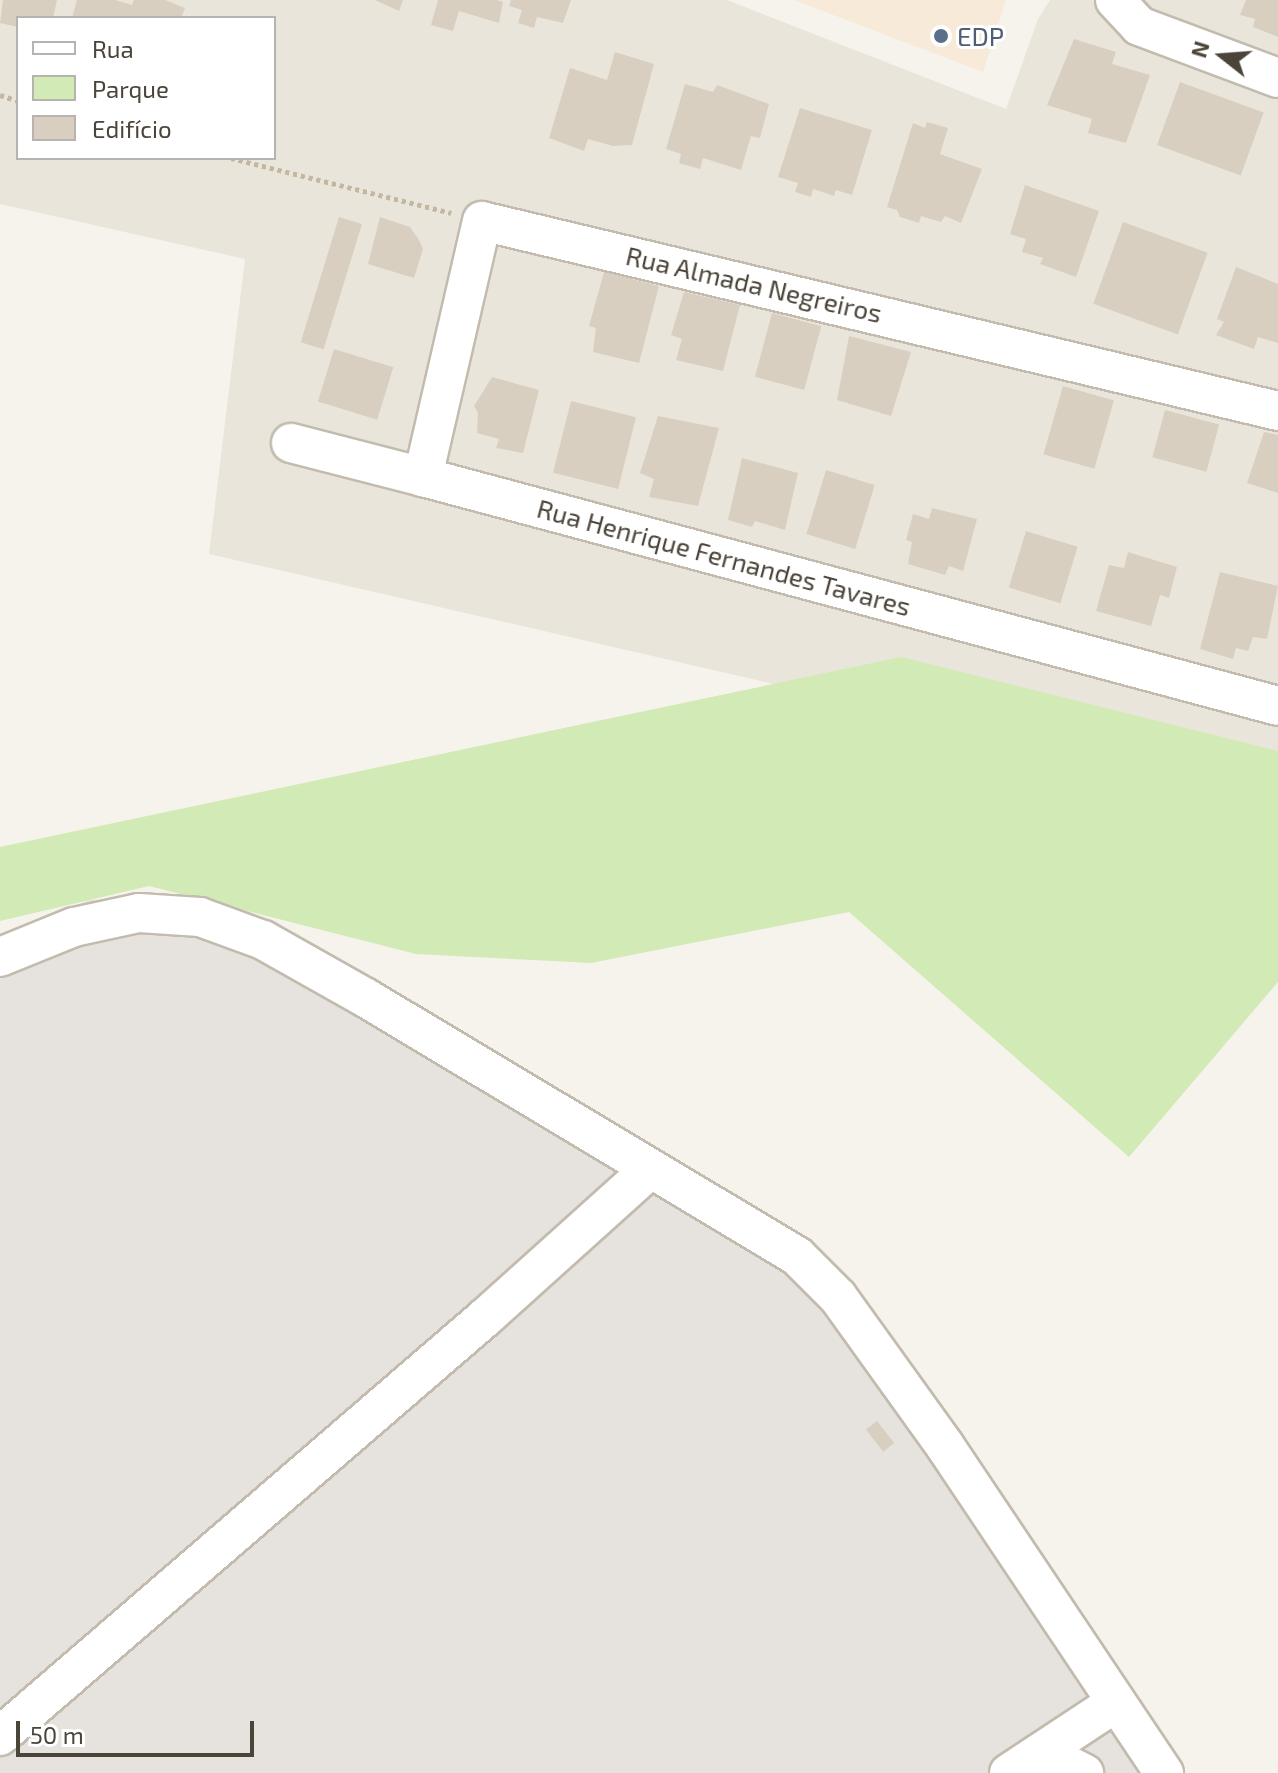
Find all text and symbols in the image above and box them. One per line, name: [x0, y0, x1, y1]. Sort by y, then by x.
legend: [16, 16, 276, 160]
north arrow: [1182, 16, 1262, 96]
place label: EDP: [957, 20, 1004, 52]
marker: EDP: [932, 27, 950, 45]
text: Rua: [92, 34, 134, 63]
text: N: [1184, 38, 1214, 60]
text: Parque: [92, 74, 169, 103]
text: Edifício: [92, 114, 172, 143]
street label: Rua Almada Negreiros: [623, 239, 885, 329]
street label: Rua Henrique Fernandes Tavares: [533, 492, 915, 622]
scale bar: [20, 1705, 258, 1755]
text: 50 m: [30, 1720, 84, 1749]

